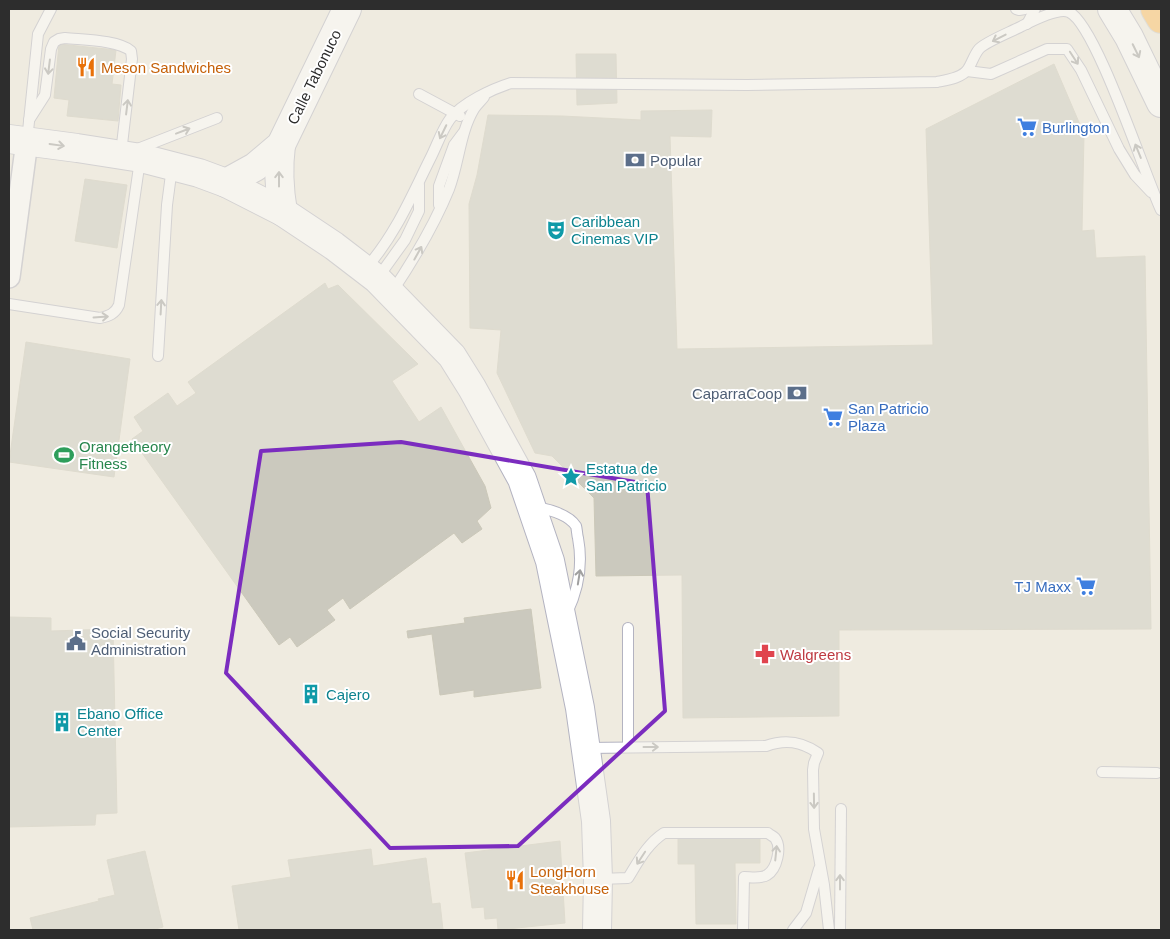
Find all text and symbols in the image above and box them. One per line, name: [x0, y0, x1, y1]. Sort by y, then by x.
street label: Calle Tabonuco: [284, 27, 344, 127]
one-way arrow: [992, 34, 1007, 43]
one-way arrow: [1132, 43, 1141, 58]
one-way arrow: [1069, 51, 1079, 65]
restaurant icon: Meson Sandwiches: [75, 56, 97, 78]
one-way arrow: [44, 59, 54, 75]
place label: Meson Sandwiches: [101, 59, 231, 76]
one-way arrow: [122, 99, 132, 115]
supermarket icon: Burlington: [1016, 116, 1038, 138]
place label: Burlington: [1042, 119, 1110, 136]
one-way arrow: [438, 124, 447, 139]
one-way arrow: [174, 126, 190, 135]
one-way arrow: [49, 140, 65, 150]
one-way arrow: [1133, 144, 1142, 159]
bank icon: Popular: [624, 149, 646, 171]
place label: Popular: [650, 152, 702, 169]
one-way arrow: [274, 171, 284, 187]
place label: Caribbean Cinemas VIP: [571, 213, 659, 247]
theatre icon: Caribbean Cinemas VIP: [545, 219, 567, 241]
one-way arrow: [413, 246, 423, 261]
one-way arrow: [156, 299, 165, 315]
one-way arrow: [93, 312, 109, 321]
bank icon: CaparraCoop: [786, 382, 808, 404]
place label: CaparraCoop: [692, 385, 782, 402]
place label: San Patricio Plaza: [848, 400, 929, 434]
supermarket icon: San Patricio Plaza: [822, 406, 844, 428]
place label: Orangetheory Fitness: [79, 438, 171, 472]
sports icon: Orangetheory Fitness: [53, 444, 75, 466]
place label: Estatua de San Patricio: [586, 460, 667, 494]
place icon: Estatua de San Patricio: [560, 466, 582, 488]
one-way arrow: [574, 569, 584, 585]
supermarket icon: TJ Maxx: [1075, 575, 1097, 597]
place label: TJ Maxx: [1014, 578, 1071, 595]
place label: Social Security Administration: [91, 624, 191, 658]
public building icon: Social Security Administration: [65, 630, 87, 652]
pharmacy icon: Walgreens: [754, 643, 776, 665]
place label: Walgreens: [780, 646, 851, 663]
building icon: Cajero: [300, 683, 322, 705]
place label: Cajero: [326, 686, 370, 703]
place label: Ebano Office Center: [77, 705, 163, 739]
building icon: Ebano Office Center: [51, 711, 73, 733]
one-way arrow: [642, 742, 659, 752]
one-way arrow: [809, 793, 818, 809]
one-way arrow: [771, 845, 781, 861]
one-way arrow: [636, 851, 646, 865]
place label: LongHorn Steakhouse: [530, 863, 609, 897]
restaurant icon: LongHorn Steakhouse: [504, 869, 526, 891]
one-way arrow: [835, 874, 845, 890]

